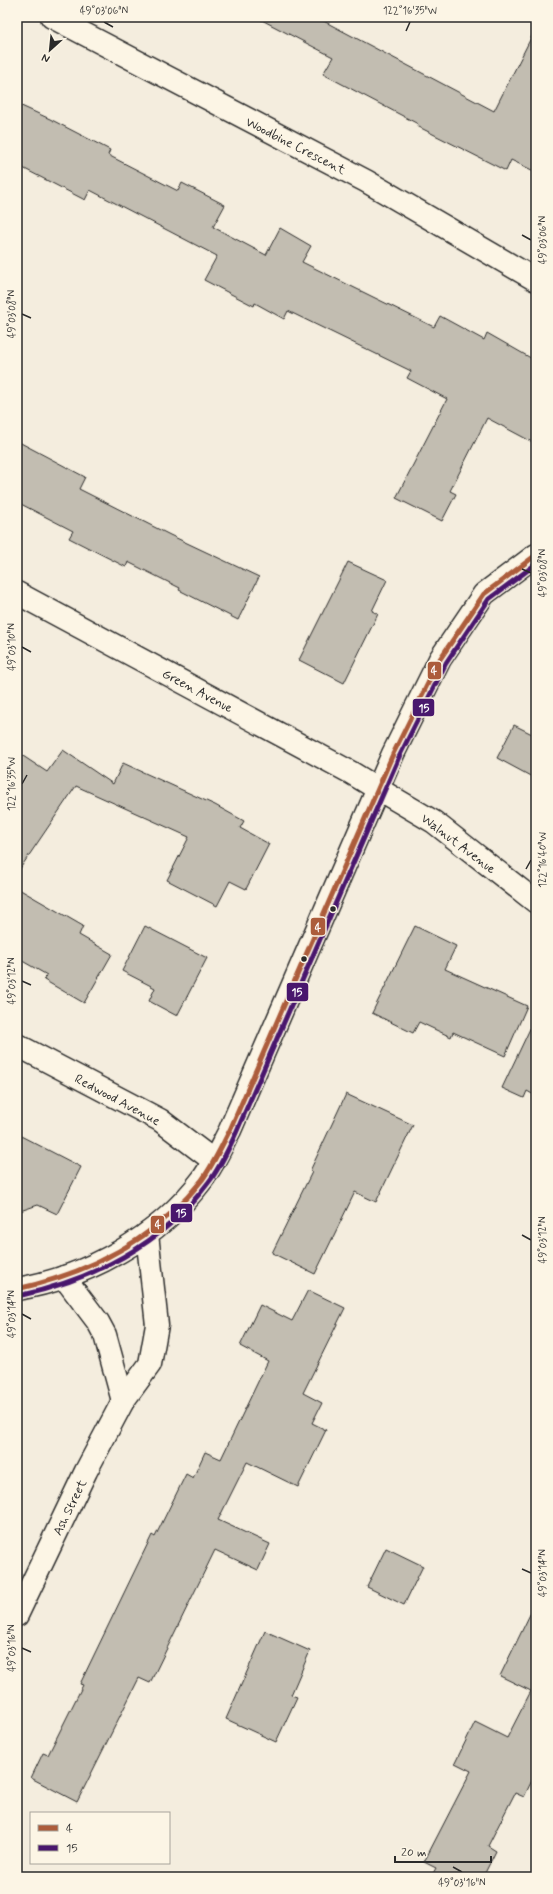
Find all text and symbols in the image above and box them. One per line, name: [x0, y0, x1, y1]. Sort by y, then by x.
text: 49°03'06"N: [80, 4, 129, 18]
text: 122°16'35"W: [383, 4, 437, 18]
north arrow: [30, 30, 70, 70]
text: N: [39, 50, 52, 66]
street label: Woodbine Crescent: [242, 114, 349, 179]
text: 49°03'06"N: [536, 215, 550, 264]
text: 49°03'08"N: [5, 289, 19, 338]
text: 49°03'08"N: [536, 548, 550, 597]
text: 49°03'10"N: [5, 623, 19, 671]
line badge: 4: [427, 661, 442, 680]
text: 4: [431, 664, 438, 678]
street label: Green Avenue: [159, 666, 236, 717]
line badge: 15: [412, 698, 435, 717]
text: 15: [419, 702, 430, 716]
text: 122°16'35"W: [5, 757, 19, 811]
street label: Walnut Avenue: [417, 810, 499, 878]
text: 122°16'40"W: [536, 832, 550, 888]
unlabelled marker: [328, 904, 338, 914]
line badge: 4: [310, 917, 326, 936]
text: 4: [315, 921, 322, 935]
unlabelled marker: [299, 954, 309, 964]
text: 49°03'12"N: [5, 957, 19, 1005]
line badge: 15: [286, 982, 309, 1002]
text: 15: [292, 986, 303, 1000]
street label: Redwood Avenue: [72, 1071, 163, 1130]
line badge: 15: [170, 1203, 193, 1223]
text: 15: [176, 1207, 187, 1221]
line badge: 4: [150, 1215, 165, 1234]
text: 49°03'12"N: [536, 1216, 550, 1264]
text: 4: [155, 1218, 162, 1232]
text: 49°03'14"N: [5, 1290, 19, 1338]
street label: Ash Street: [50, 1477, 91, 1538]
text: 49°03'14"N: [536, 1549, 550, 1597]
text: 49°03'16"N: [5, 1624, 19, 1672]
legend: [30, 1812, 170, 1864]
text: 4: [66, 1821, 73, 1837]
scale bar: [395, 1838, 491, 1864]
text: 15: [66, 1841, 78, 1857]
text: 20 m: [401, 1845, 427, 1861]
text: 49°03'16"N: [438, 1876, 486, 1890]

